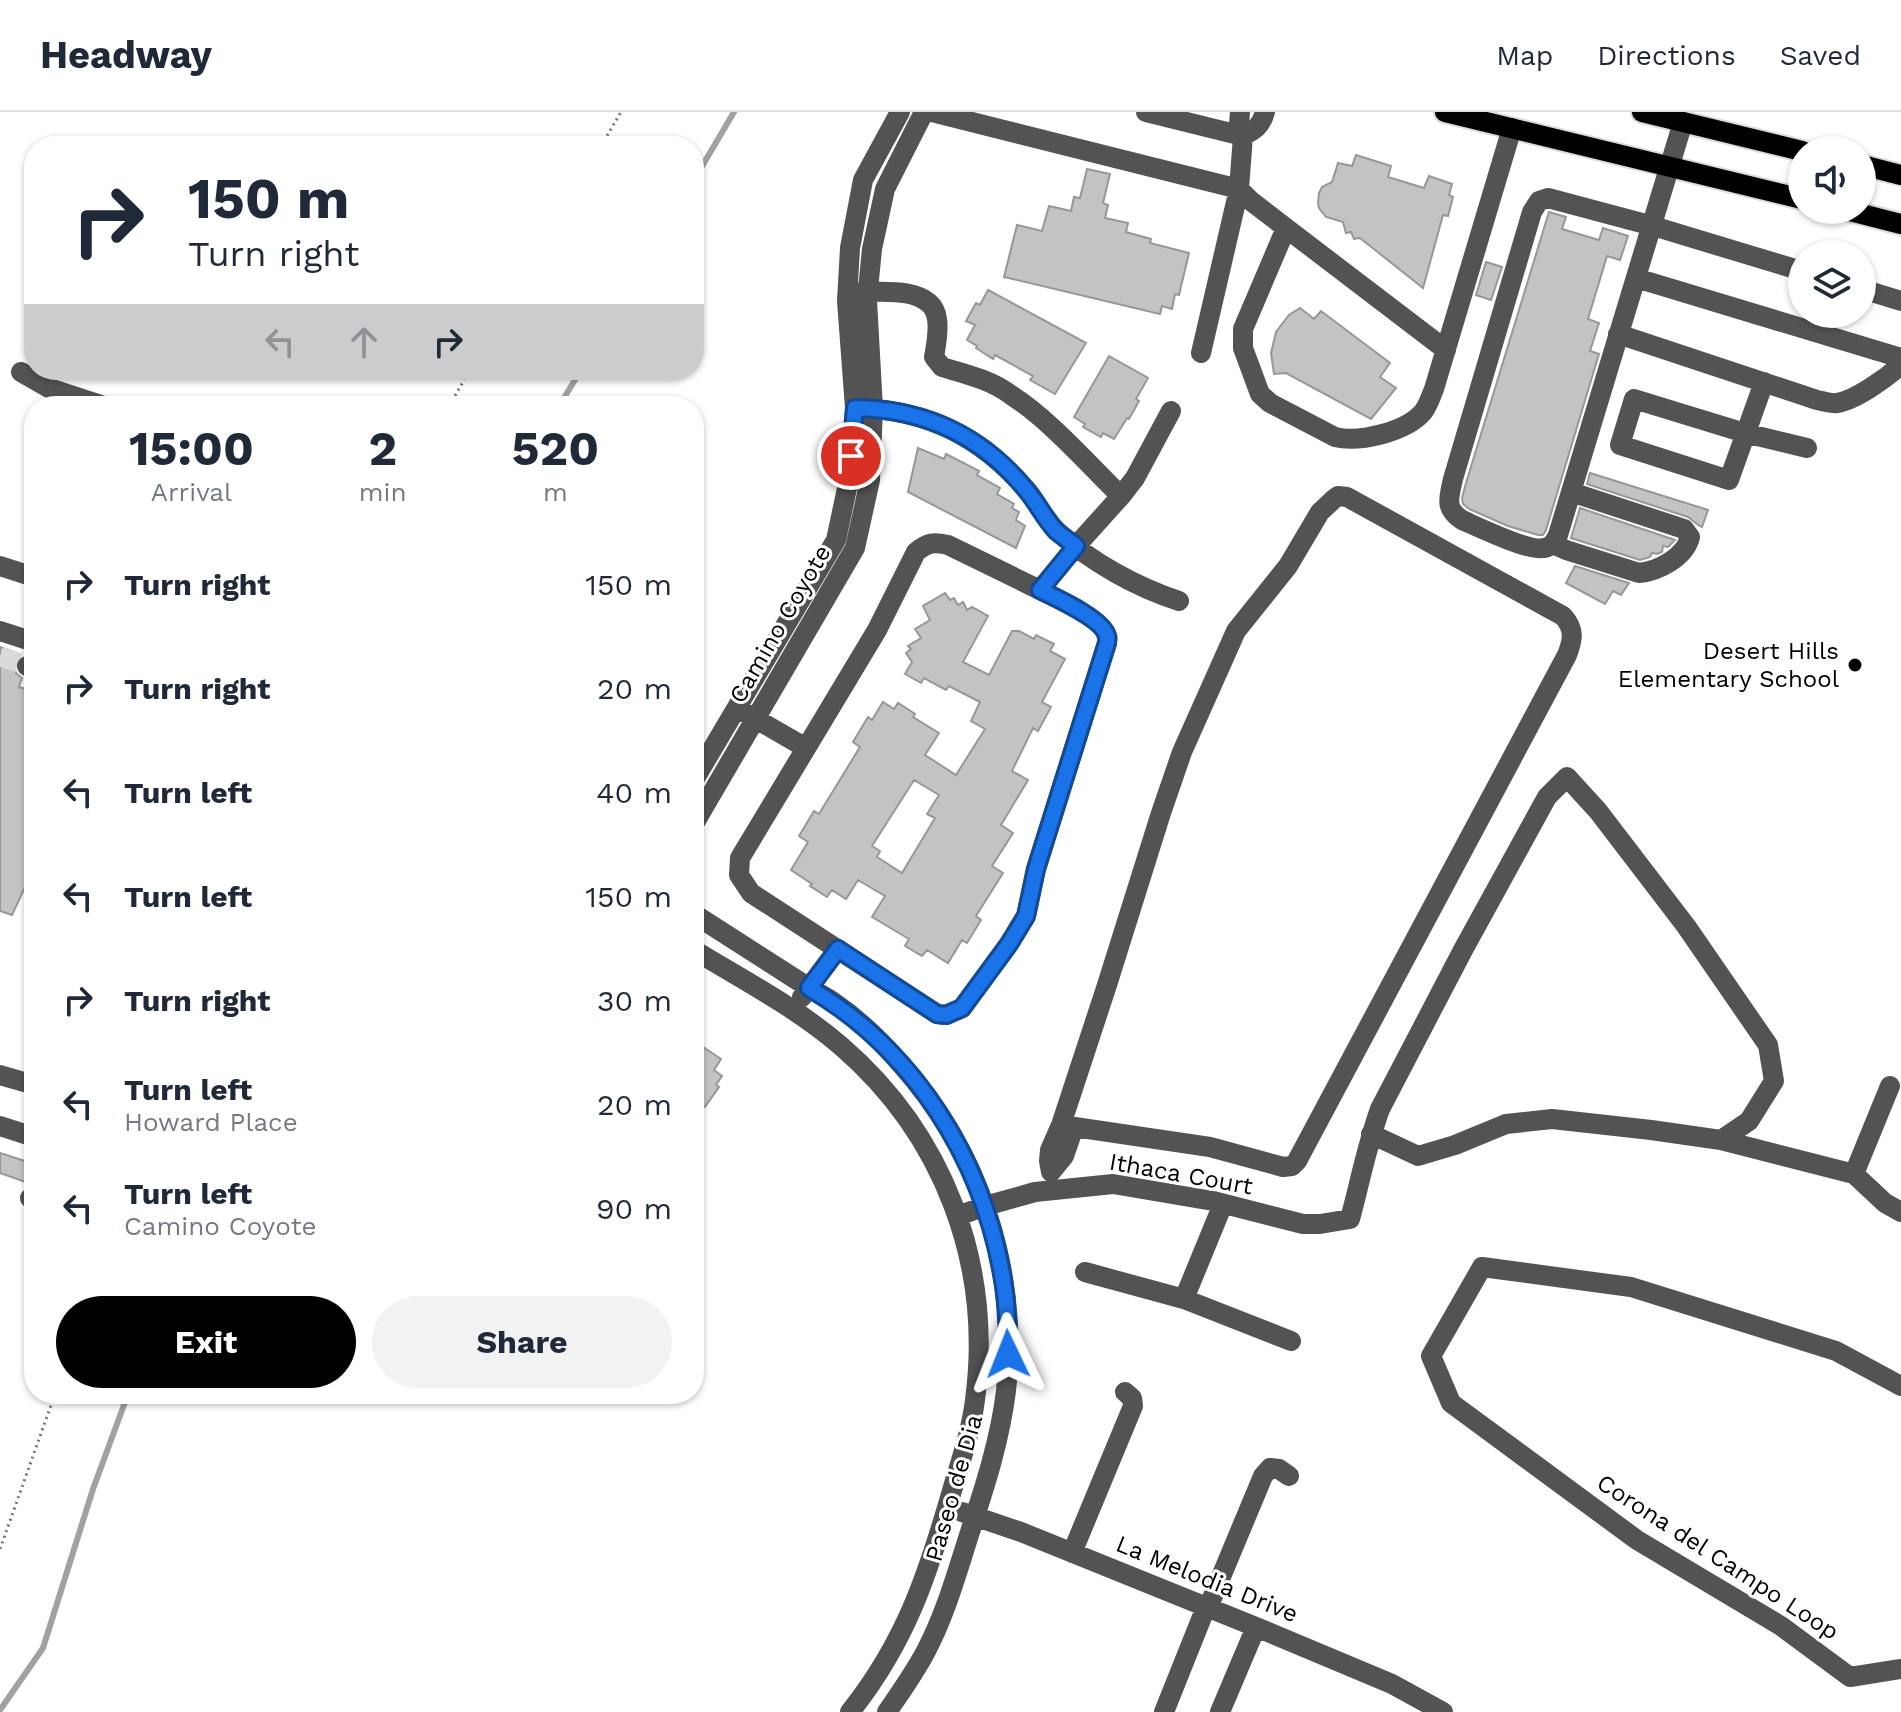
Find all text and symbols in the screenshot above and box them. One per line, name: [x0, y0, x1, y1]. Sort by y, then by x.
text: Headway: [40, 33, 212, 77]
text: Map: [1496, 39, 1553, 72]
text: Directions: [1597, 39, 1736, 72]
text: Saved: [1780, 39, 1861, 72]
map controls: [1788, 136, 1876, 328]
button: sound: [1788, 136, 1876, 224]
text: 150 m: [188, 166, 350, 232]
icon: right: [56, 168, 160, 272]
text: Turn right: [188, 233, 359, 275]
button: layers: [1788, 240, 1876, 328]
icon: left: [258, 320, 302, 364]
icon: ahead: [342, 320, 386, 364]
icon: right: [426, 320, 470, 364]
text: 15:00: [129, 420, 254, 477]
text: 2: [368, 420, 397, 477]
text: 520: [512, 420, 599, 477]
pin: [817, 422, 885, 490]
icon: arrive: [829, 434, 873, 478]
text: Arrival: [151, 477, 232, 507]
text: min: [359, 477, 407, 507]
text: m: [543, 477, 568, 507]
street label: Camino Coyote: [723, 540, 837, 708]
icon: right: [56, 562, 100, 606]
text: Turn right: [124, 567, 270, 602]
text: 150 m: [585, 567, 672, 602]
place label: Desert Hills Elementary School: [1618, 637, 1840, 693]
marker: Desert Hills Elementary School: [1846, 656, 1864, 674]
icon: right: [56, 666, 100, 710]
text: Turn right: [124, 671, 270, 706]
text: 20 m: [597, 671, 672, 706]
icon: left: [56, 770, 100, 814]
text: Turn left: [124, 775, 252, 810]
text: 40 m: [596, 775, 672, 810]
icon: left: [56, 874, 100, 918]
text: Turn left: [124, 879, 252, 914]
text: 150 m: [585, 879, 672, 914]
icon: right: [56, 978, 100, 1022]
text: Turn right: [124, 983, 270, 1018]
text: 30 m: [597, 983, 672, 1018]
text: Turn left: [124, 1072, 252, 1107]
icon: left: [56, 1082, 100, 1126]
text: 20 m: [597, 1087, 672, 1122]
text: Howard Place: [124, 1107, 298, 1137]
street label: Ithaca Court: [1107, 1148, 1255, 1200]
text: Turn left: [124, 1176, 252, 1211]
icon: left: [56, 1186, 100, 1230]
text: 90 m: [596, 1191, 672, 1226]
text: Camino Coyote: [124, 1211, 317, 1241]
button: Exit: [56, 1296, 356, 1388]
button: Share: [372, 1296, 672, 1388]
position arrow: [966, 1312, 1050, 1396]
street label: Paseo de Dia: [920, 1411, 988, 1565]
street label: Corona del Campo Loop: [1592, 1468, 1844, 1646]
street label: La Melodia Drive: [1112, 1530, 1302, 1628]

